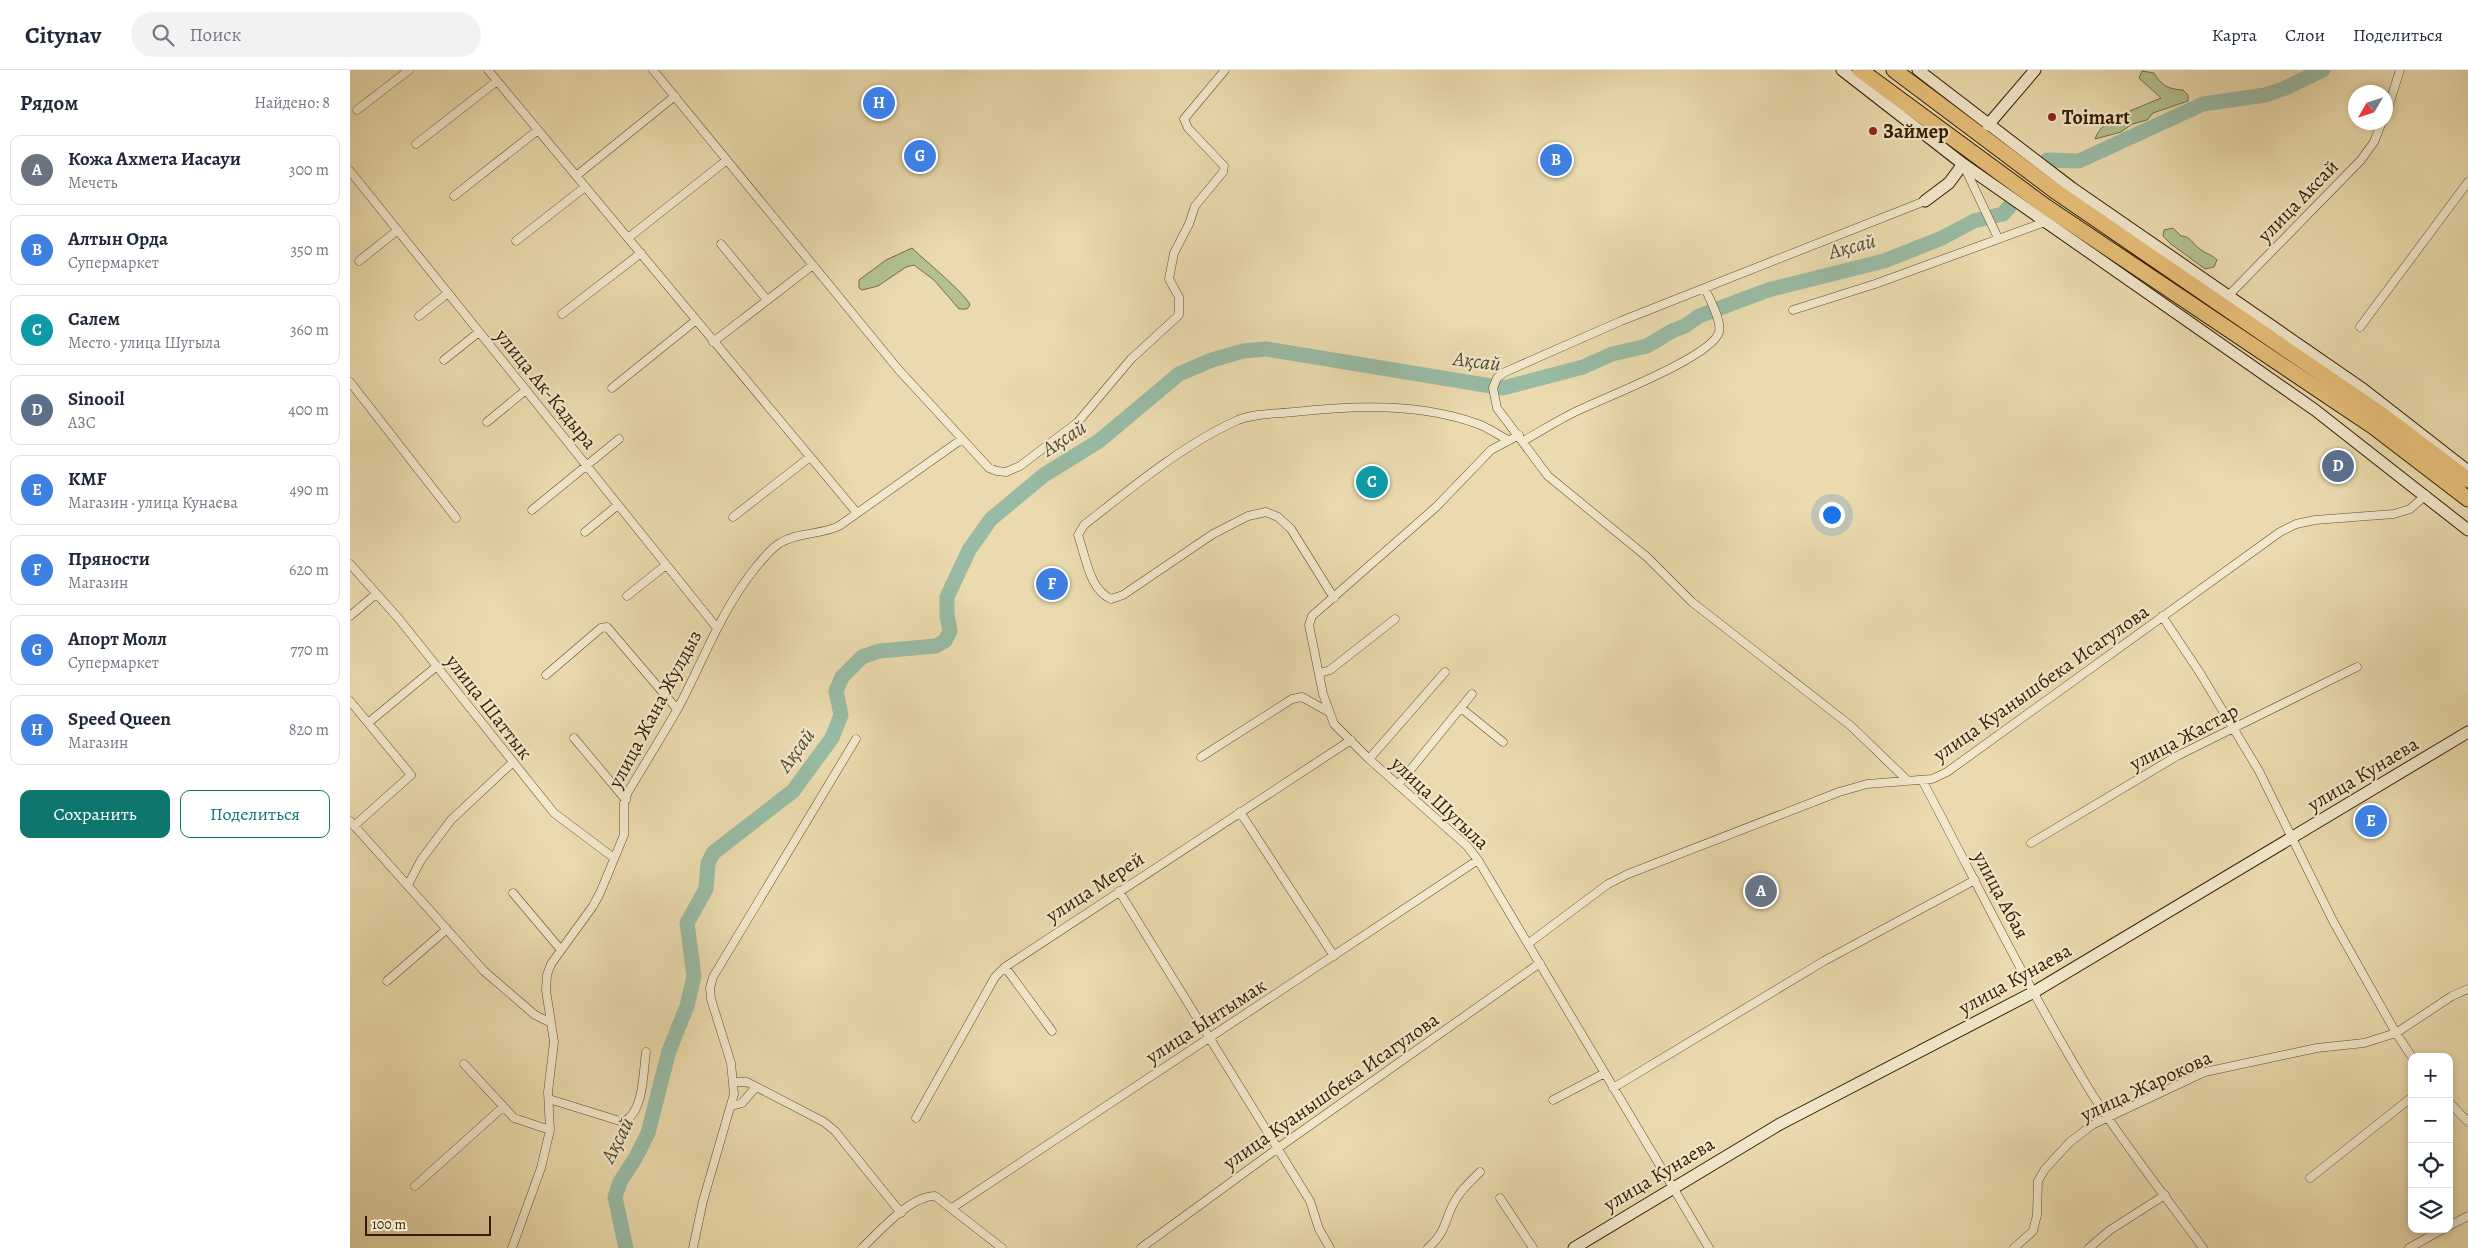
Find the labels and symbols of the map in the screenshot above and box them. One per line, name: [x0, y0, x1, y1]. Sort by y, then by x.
pin: H: [863, 84, 895, 122]
north arrow: [2348, 85, 2393, 130]
place label: Toimart: [2062, 104, 2130, 131]
marker: Toimart: [2046, 111, 2058, 123]
place label: Займер: [1883, 118, 1949, 145]
marker: Займер: [1867, 125, 1879, 137]
pin: G: [904, 137, 936, 175]
pin: B: [1540, 141, 1572, 179]
street label: улица Аксай: [2251, 154, 2344, 249]
water label: Ақсай: [1824, 226, 1879, 266]
street label: улица Ак-Кадыра: [488, 322, 603, 456]
water label: Ақсай: [1451, 344, 1502, 378]
water label: Ақсай: [1035, 413, 1092, 463]
pin: D: [2322, 447, 2354, 485]
pin: C: [1356, 463, 1388, 501]
your location: [1819, 502, 1845, 528]
pin: F: [1036, 565, 1068, 603]
street label: улица Куанышбека Исагулова: [1927, 598, 2155, 769]
street label: улица Жана Жулдыз: [601, 625, 708, 794]
street label: улица Шаттык: [439, 648, 539, 765]
street label: улица Жастар: [2124, 697, 2243, 777]
water label: Ақсай: [770, 722, 821, 778]
street label: улица Кунаева: [2302, 730, 2424, 818]
street label: улица Шугыла: [1384, 750, 1496, 856]
pin: E: [2355, 802, 2387, 840]
street label: улица Мерей: [1040, 845, 1149, 929]
street label: улица Абая: [1966, 845, 2035, 944]
pin: A: [1745, 872, 1777, 910]
street label: улица Кунаева: [1953, 937, 2077, 1022]
street label: улица Ынтымак: [1140, 972, 1271, 1071]
street label: улица Куанышбека Исагулова: [1217, 1006, 1445, 1177]
street label: улица Жарокова: [2075, 1043, 2217, 1129]
water label: Ақсай: [593, 1112, 640, 1169]
street label: улица Кунаева: [1598, 1130, 1720, 1218]
scale bar: [365, 1213, 491, 1236]

